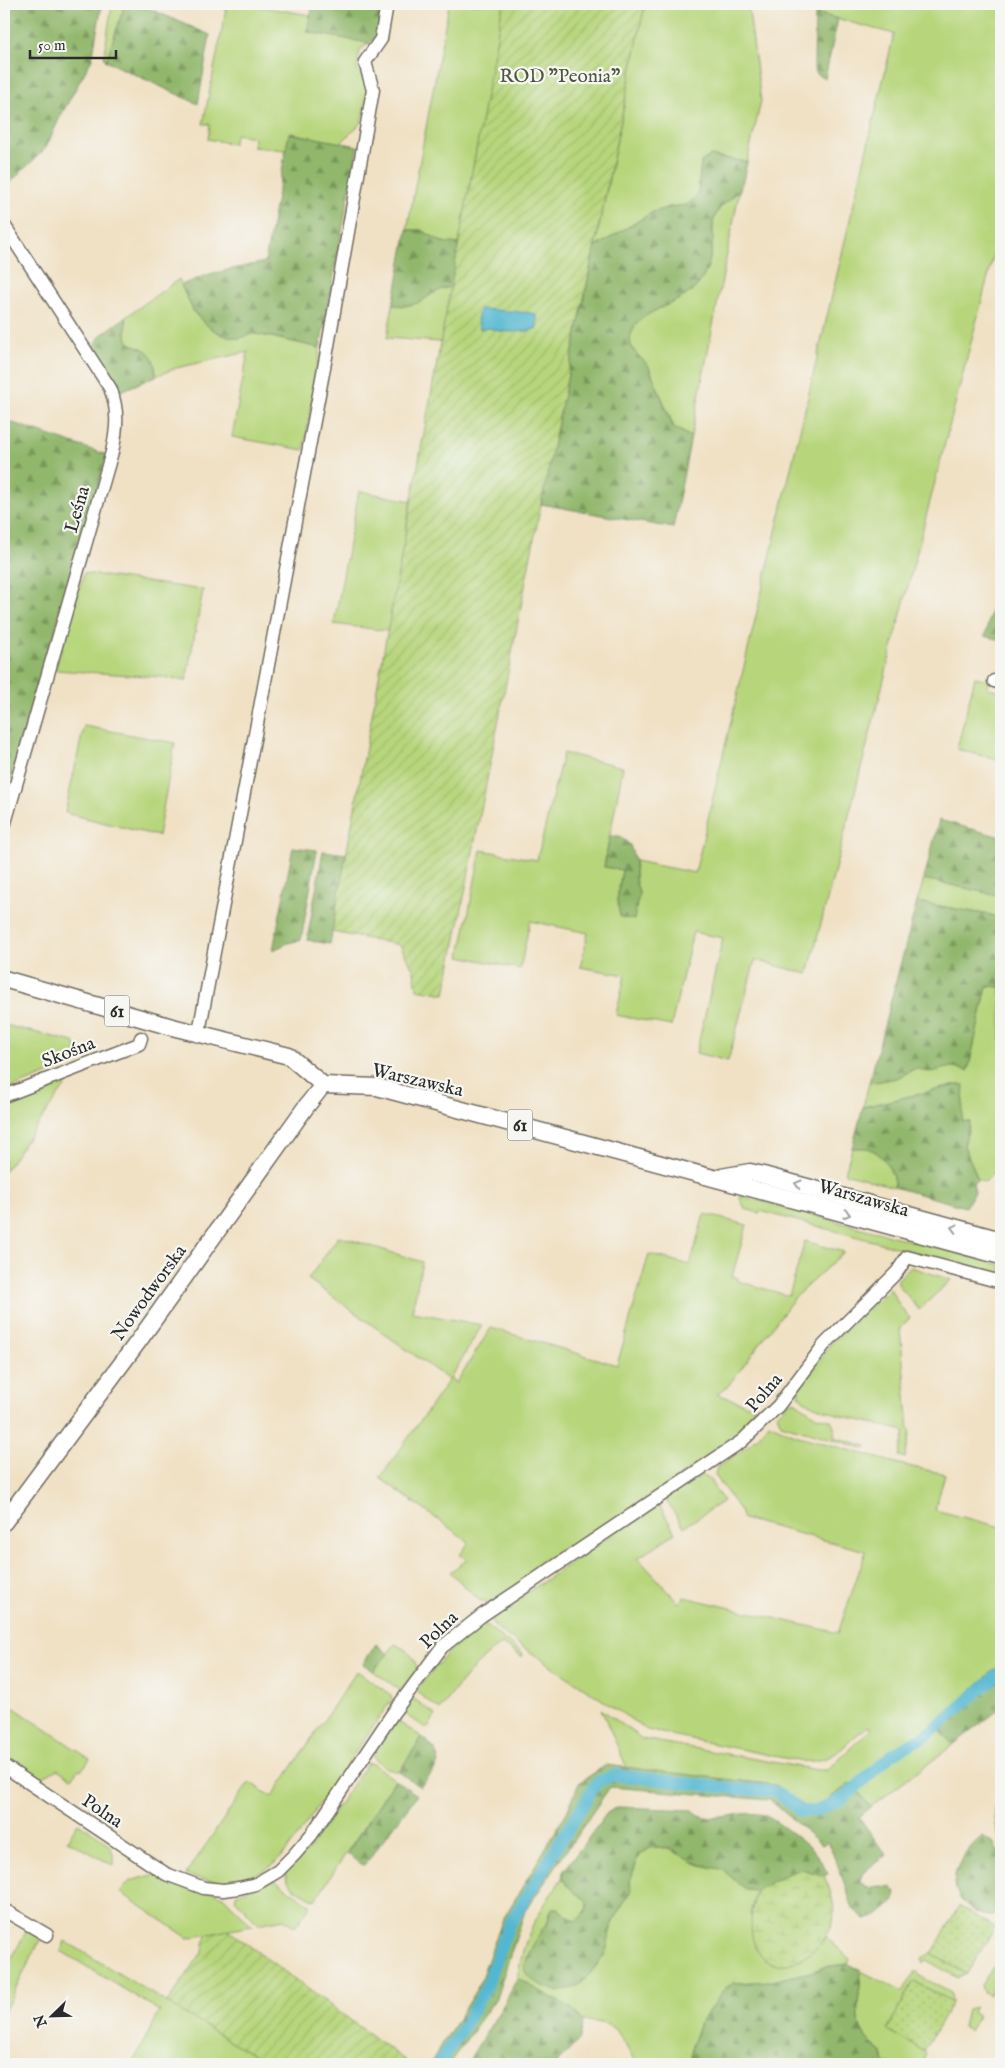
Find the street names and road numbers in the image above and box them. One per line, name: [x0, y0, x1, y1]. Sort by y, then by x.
street label: Leśna: [60, 483, 96, 536]
road number: 61: [104, 996, 130, 1026]
street label: Skośna: [39, 1032, 99, 1074]
street label: Warszawska: [369, 1059, 466, 1103]
road number: 61: [508, 1110, 532, 1140]
street label: Warszawska: [815, 1175, 912, 1224]
street label: Nowodworska: [107, 1240, 193, 1346]
street label: Polna: [741, 1368, 789, 1418]
street label: Polna: [415, 1606, 464, 1654]
street label: Polna: [77, 1789, 128, 1834]

